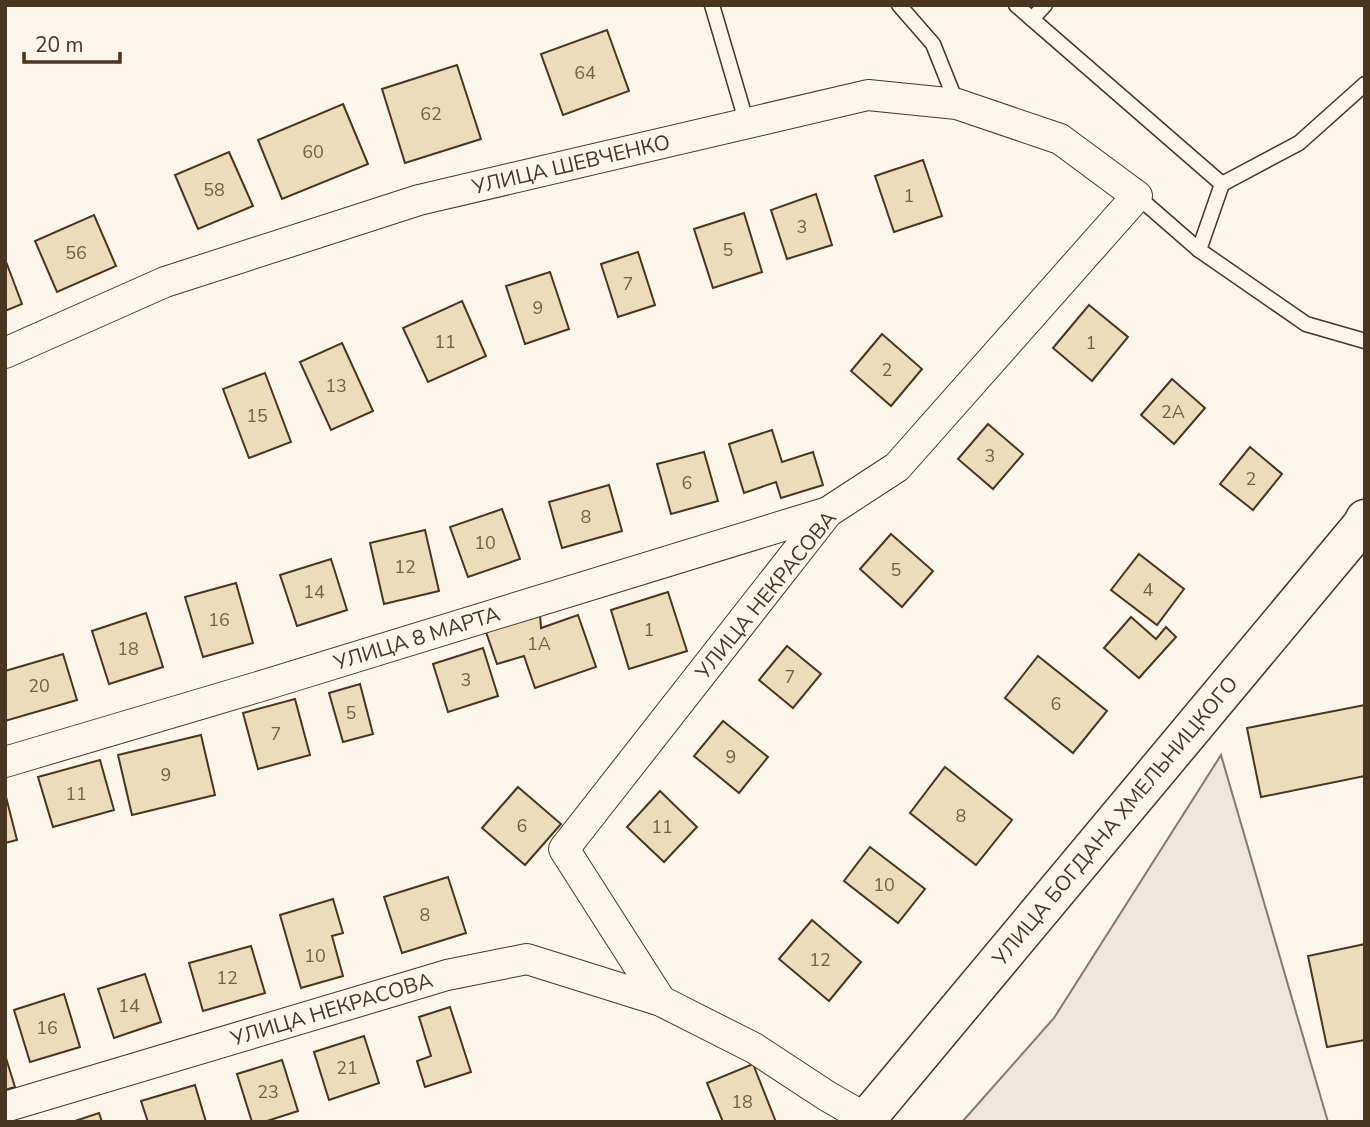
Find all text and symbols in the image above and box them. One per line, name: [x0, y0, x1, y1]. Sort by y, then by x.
scale bar: [24, 21, 121, 65]
text: 20 m: [35, 31, 84, 59]
house number: 64: [574, 61, 596, 85]
house number: 62: [420, 102, 442, 126]
street label: УЛИЦА ШЕВЧЕНКО: [468, 128, 673, 201]
house number: 60: [302, 140, 324, 164]
house number: 58: [203, 178, 225, 202]
house number: 1: [904, 184, 914, 208]
house number: 3: [797, 215, 807, 239]
house number: 5: [723, 238, 733, 262]
house number: 56: [65, 241, 87, 265]
house number: 7: [623, 272, 633, 296]
house number: 9: [533, 296, 543, 320]
house number: 11: [434, 330, 456, 354]
house number: 1: [1086, 331, 1096, 355]
house number: 2: [882, 358, 892, 382]
house number: 13: [325, 374, 347, 398]
house number: 2А: [1161, 400, 1185, 424]
house number: 15: [246, 404, 268, 428]
house number: 3: [985, 444, 995, 468]
house number: 2: [1246, 467, 1256, 491]
house number: 6: [682, 471, 692, 495]
house number: 8: [581, 505, 591, 529]
street label: УЛИЦА НЕКРАСОВА: [689, 505, 843, 686]
house number: 10: [474, 531, 496, 555]
house number: 12: [394, 555, 416, 579]
house number: 5: [891, 558, 901, 582]
house number: 4: [1143, 578, 1154, 602]
house number: 14: [303, 580, 325, 604]
street label: УЛИЦА 8 МАРТА: [329, 600, 503, 677]
house number: 16: [208, 608, 230, 632]
house number: 1: [644, 618, 654, 642]
house number: 1А: [527, 632, 551, 656]
house number: 18: [117, 637, 139, 661]
house number: 7: [785, 665, 795, 689]
house number: 3: [461, 668, 471, 692]
street label: УЛИЦА БОГДАНА ХМЕЛЬНИЦКОГО: [985, 670, 1244, 973]
house number: 20: [28, 674, 50, 698]
house number: 6: [1051, 692, 1061, 716]
house number: 5: [346, 701, 356, 725]
house number: 7: [271, 722, 281, 746]
house number: 9: [726, 745, 736, 769]
house number: 9: [161, 763, 171, 787]
house number: 11: [65, 782, 87, 806]
house number: 8: [956, 804, 966, 828]
house number: 6: [517, 814, 527, 838]
house number: 11: [651, 815, 673, 839]
house number: 10: [873, 873, 895, 897]
house number: 8: [420, 903, 430, 927]
house number: 10: [304, 944, 326, 968]
house number: 12: [809, 948, 831, 972]
house number: 12: [216, 966, 238, 990]
street label: УЛИЦА НЕКРАСОВА: [226, 966, 436, 1053]
house number: 14: [118, 994, 140, 1018]
house number: 16: [36, 1016, 58, 1040]
house number: 21: [336, 1056, 358, 1080]
house number: 23: [257, 1080, 279, 1104]
house number: 18: [731, 1090, 753, 1114]

